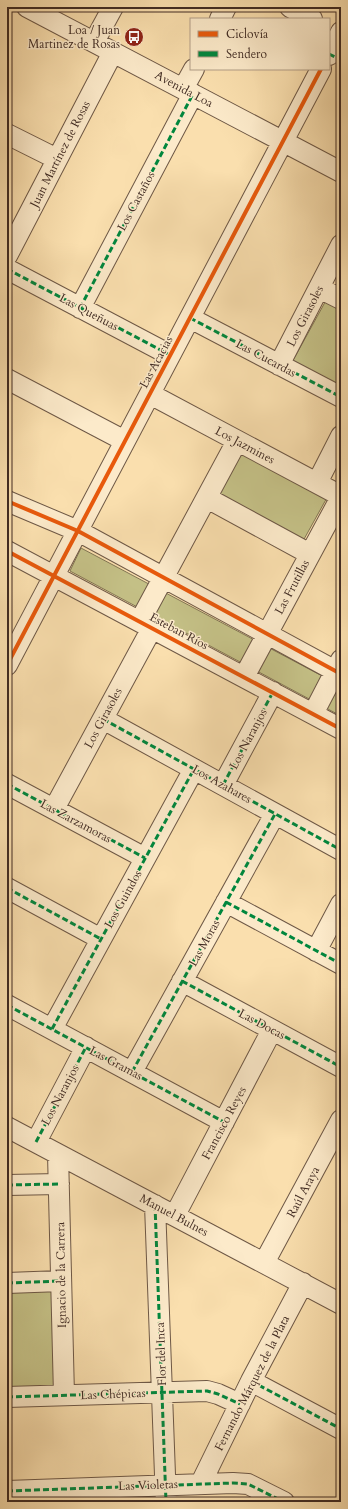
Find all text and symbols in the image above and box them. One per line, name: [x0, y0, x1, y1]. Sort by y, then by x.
legend: [190, 18, 330, 70]
place label: Loa / Juan Martinez de Rosas: [28, 22, 120, 52]
bus stop icon: Loa / Juan Martinez de Rosas: [123, 26, 145, 48]
text: Ciclovía: [226, 26, 269, 42]
text: Sendero: [226, 46, 267, 62]
street label: Avenida Loa: [152, 67, 217, 111]
street label: Juan Martínez de Rosas: [25, 98, 94, 212]
street label: Los Castaños: [114, 168, 158, 234]
street label: Los Girasoles: [283, 283, 327, 349]
street label: Las Queñuas: [57, 290, 121, 334]
street label: Las Acacias: [136, 333, 176, 391]
street label: Las Cucardas: [233, 335, 299, 381]
street label: Los Jazmines: [212, 423, 278, 467]
street label: Las Frutillas: [271, 557, 313, 617]
street label: Esteban Ríos: [147, 609, 211, 653]
street label: Los Girasoles: [80, 685, 126, 751]
street label: Los Naranjos: [225, 706, 271, 772]
street label: Los Azahares: [189, 761, 255, 807]
street label: Las Zarzamoras: [38, 795, 114, 847]
street label: Los Guindos: [100, 867, 146, 931]
street label: Las Moras: [185, 917, 223, 969]
street label: Las Docas: [236, 1005, 288, 1043]
street label: Las Gramas: [87, 1042, 145, 1084]
street label: Los Naranjos: [37, 1062, 83, 1128]
street label: Francisco Reyes: [198, 1084, 250, 1162]
street label: Raúl Araya: [283, 1163, 324, 1220]
street label: Manuel Bulnes: [137, 1190, 211, 1240]
street label: Ignacio de la Carrera: [52, 1221, 70, 1328]
street label: Fernando Márquez de la Plata: [211, 1312, 294, 1454]
street label: Flor del Inca: [152, 1321, 170, 1386]
street label: Las Chépicas: [80, 1385, 146, 1403]
street label: Las Violetas: [118, 1476, 178, 1494]

